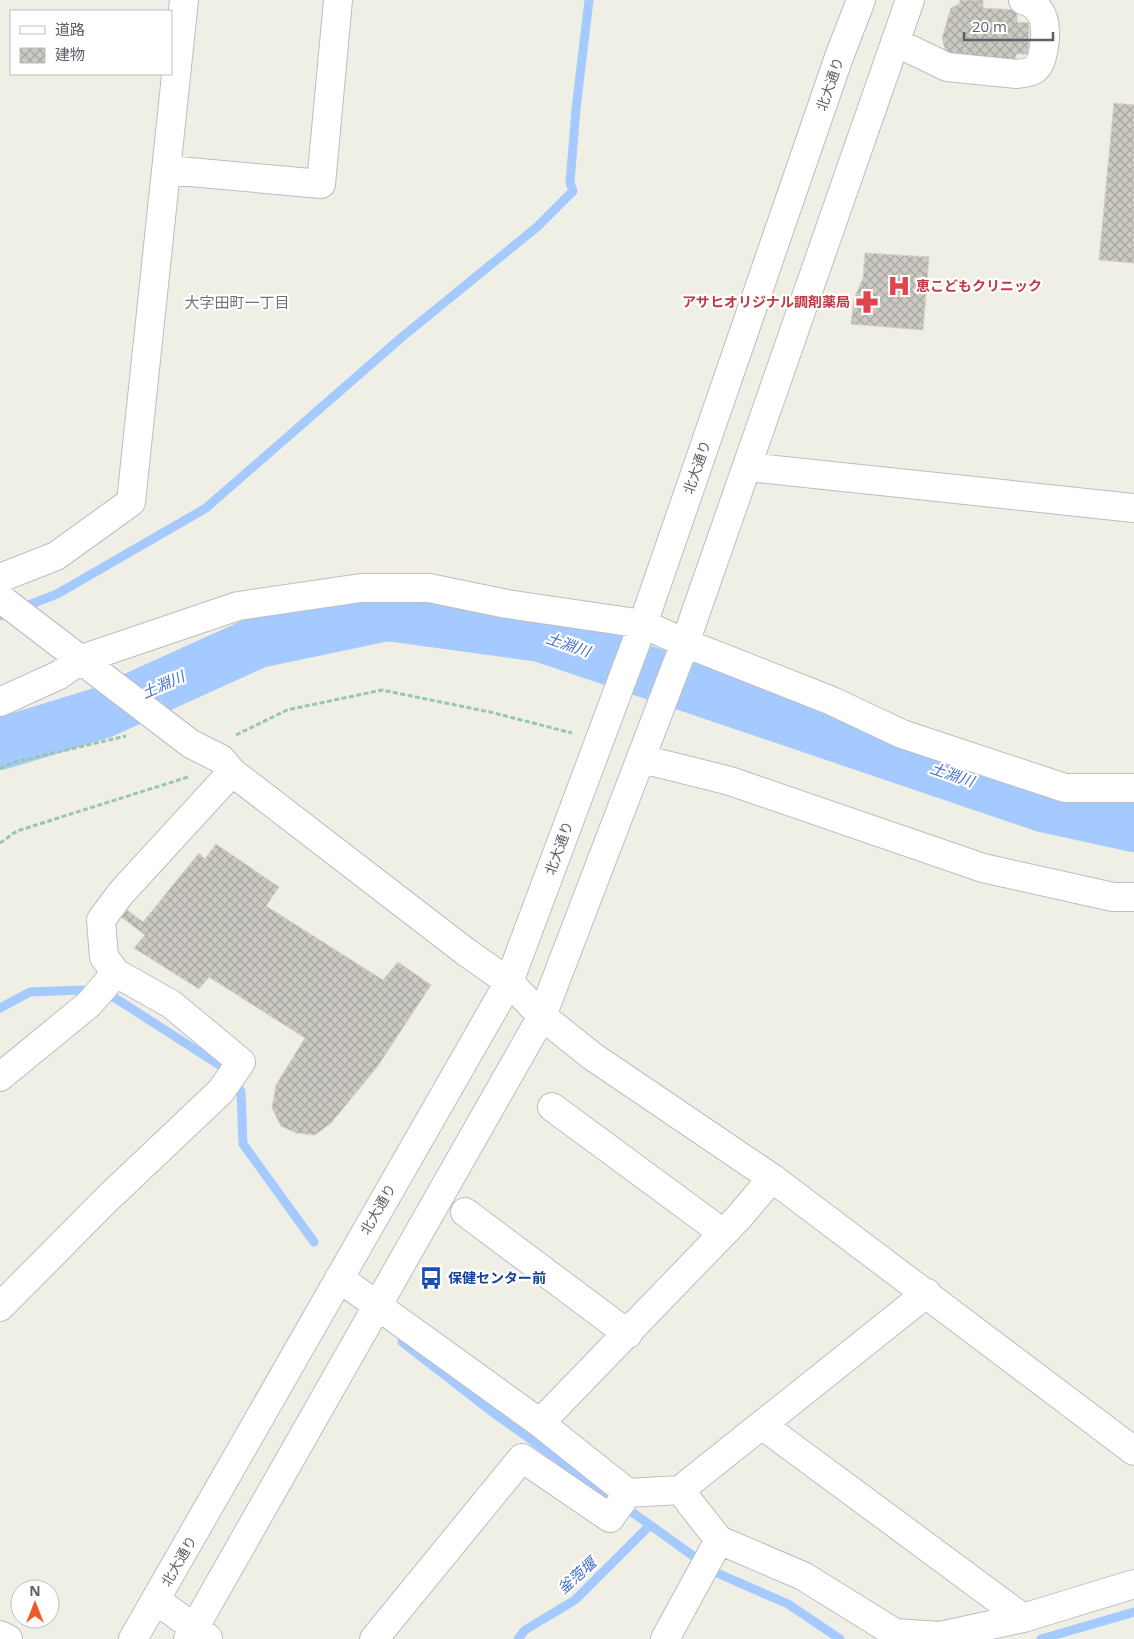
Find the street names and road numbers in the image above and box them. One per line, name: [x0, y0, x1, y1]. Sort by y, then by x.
street label: 北大通り: [811, 54, 848, 113]
street label: 北大通り: [678, 437, 715, 496]
street label: 北大通り: [540, 818, 577, 877]
street label: 北大通り: [355, 1180, 400, 1238]
street label: 北大通り: [156, 1532, 201, 1590]

